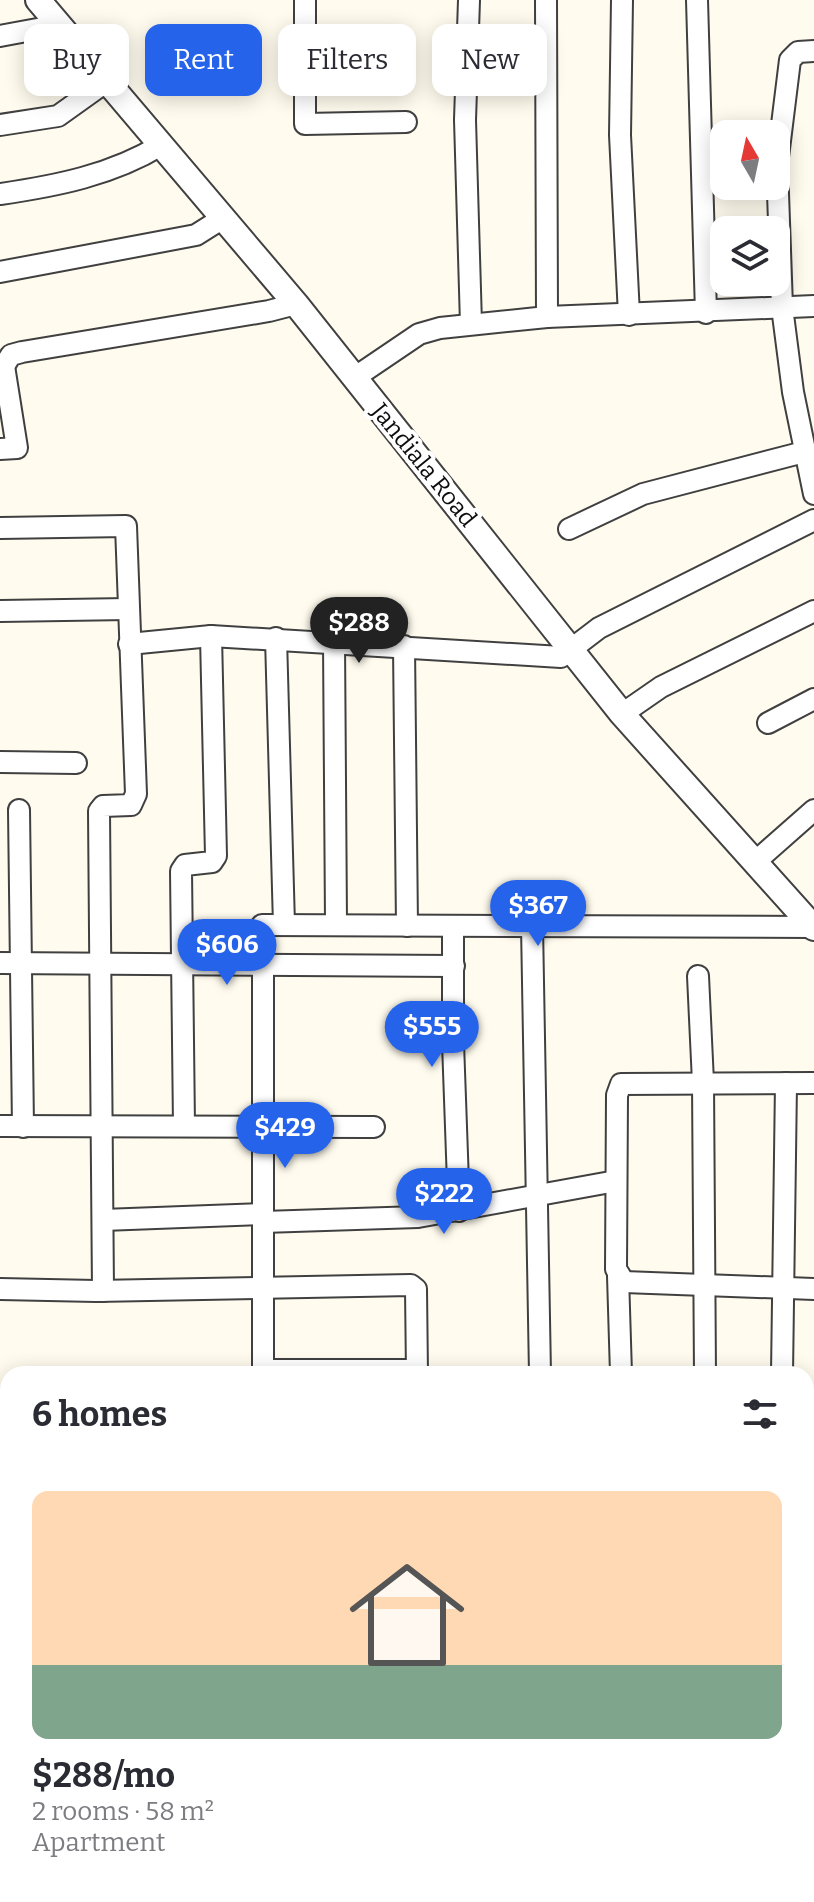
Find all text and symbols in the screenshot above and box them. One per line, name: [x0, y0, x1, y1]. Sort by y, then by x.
chip: Buy: [24, 24, 129, 96]
chip: Rent: [145, 24, 262, 96]
chip: Filters: [278, 24, 416, 96]
chip: New: [432, 24, 547, 96]
north arrow: [710, 120, 790, 200]
map controls: [710, 120, 790, 296]
button: layers: [710, 216, 790, 296]
street label: Jandiala Road: [365, 397, 482, 532]
pin: $288: [312, 597, 406, 665]
text: $288: [328, 607, 390, 638]
pin: $367: [491, 880, 585, 948]
text: $367: [508, 890, 568, 921]
pin: $606: [180, 919, 274, 987]
text: $606: [195, 929, 259, 960]
pin: $555: [385, 1001, 479, 1069]
text: $555: [403, 1011, 461, 1042]
pin: $429: [238, 1102, 332, 1170]
text: $429: [254, 1112, 316, 1143]
pin: $222: [397, 1168, 491, 1236]
text: $222: [414, 1178, 474, 1209]
icon: filters: [738, 1392, 782, 1436]
text: 6 homes: [32, 1394, 167, 1435]
icon: home: [335, 1543, 479, 1687]
text: $288/mo: [32, 1755, 175, 1796]
text: 2 rooms · 58 m²: [32, 1796, 214, 1827]
text: Apartment: [32, 1827, 165, 1858]

